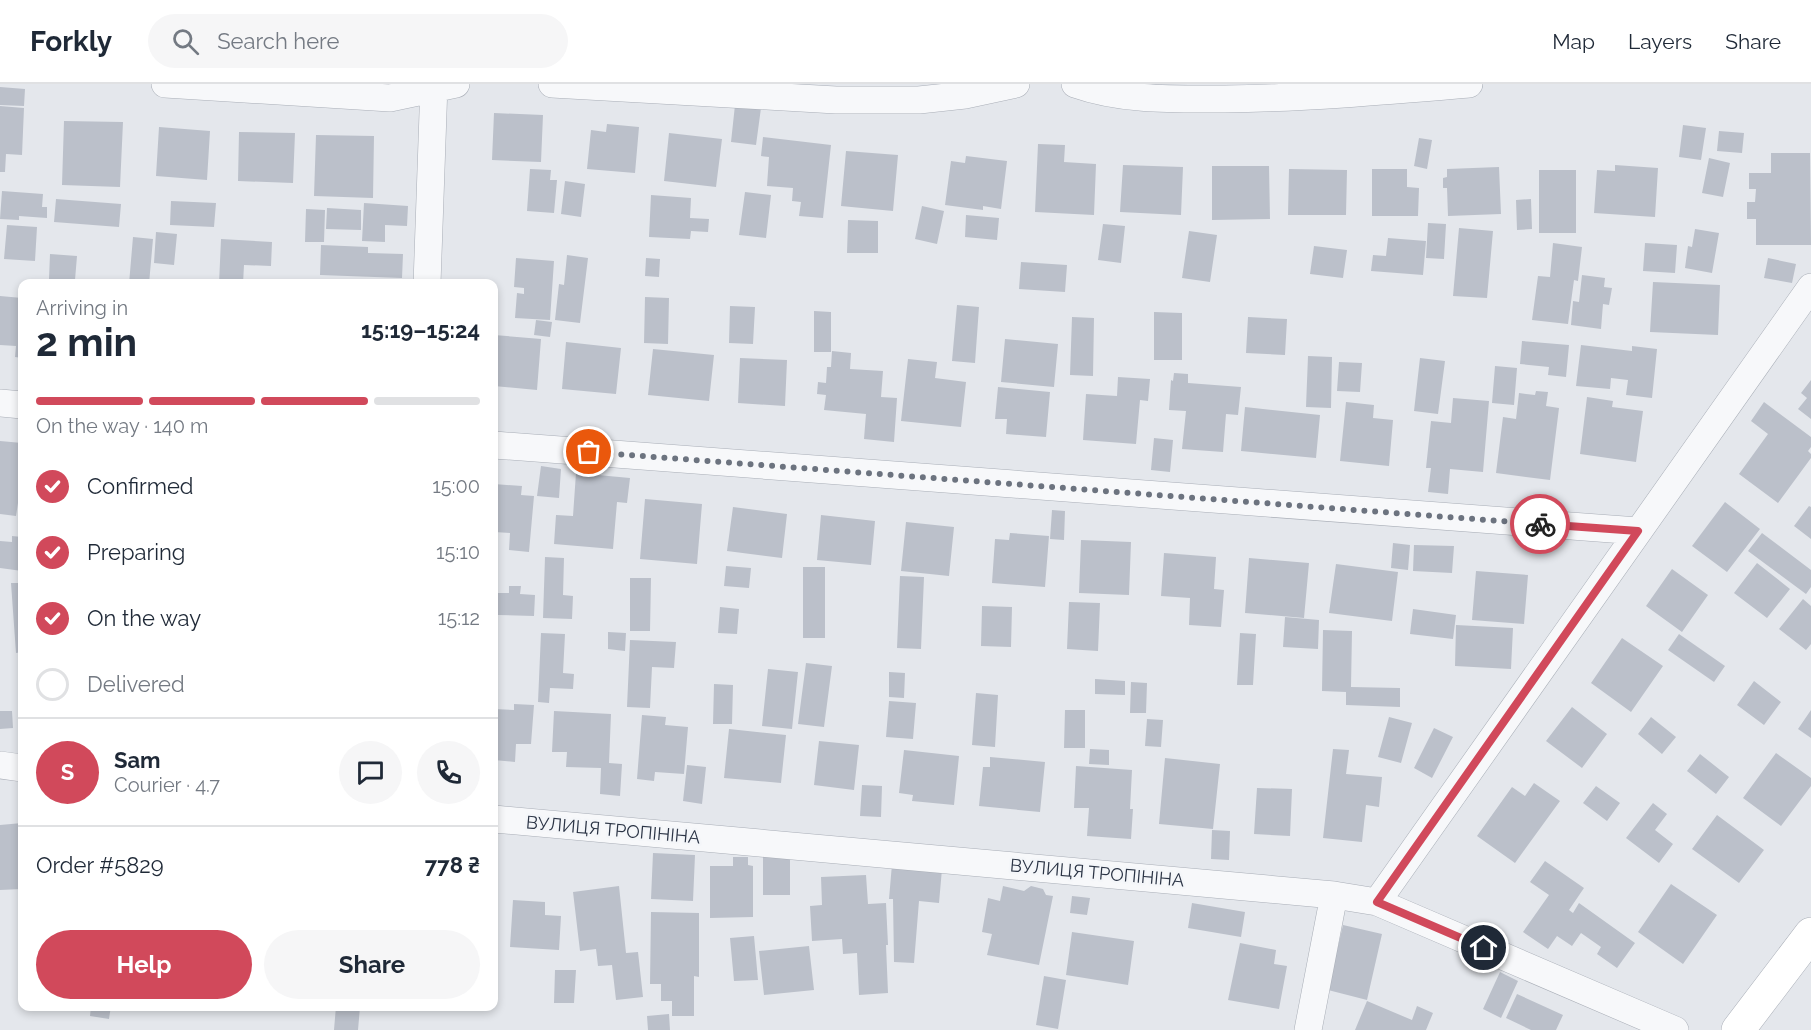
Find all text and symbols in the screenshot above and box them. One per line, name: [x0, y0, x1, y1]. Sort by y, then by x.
search box: [148, 14, 568, 68]
text: Forkly: [30, 25, 112, 58]
icon: search: [169, 25, 202, 58]
text: Search here: [217, 28, 339, 54]
text: Map: [1552, 29, 1595, 54]
text: Layers: [1628, 29, 1692, 54]
text: Share: [1725, 29, 1781, 54]
text: Arriving in: [36, 296, 128, 320]
text: 15:19–15:24: [361, 317, 480, 343]
text: 2 min: [36, 319, 137, 365]
text: On the way · 140 m: [36, 414, 208, 438]
pin: [563, 426, 614, 477]
icon: bag: [572, 435, 605, 468]
icon: check: [36, 470, 69, 503]
text: Confirmed: [87, 473, 194, 499]
text: 15:00: [432, 474, 480, 498]
courier: [1510, 494, 1570, 554]
icon: bike: [1524, 508, 1557, 541]
icon: check: [36, 536, 69, 569]
text: Preparing: [87, 539, 185, 565]
text: 15:10: [436, 540, 480, 564]
icon: check: [36, 602, 69, 635]
text: On the way: [87, 605, 201, 631]
text: 15:12: [438, 606, 480, 630]
text: Delivered: [87, 671, 185, 697]
button: chat: [339, 741, 402, 804]
button: phone: [417, 741, 480, 804]
text: Sam: [114, 747, 161, 773]
text: S: [61, 759, 74, 785]
text: Courier · 4.7: [114, 773, 220, 797]
street label: ВУЛИЦЯ ТРОПІНІНА: [525, 811, 701, 848]
text: Order #5829: [36, 852, 164, 878]
text: 778 ₴: [425, 852, 480, 878]
street label: ВУЛИЦЯ ТРОПІНІНА: [1009, 854, 1185, 891]
pin: [1458, 922, 1509, 973]
button: Help: [36, 930, 252, 999]
button: Share: [264, 930, 480, 999]
icon: home: [1467, 931, 1500, 964]

